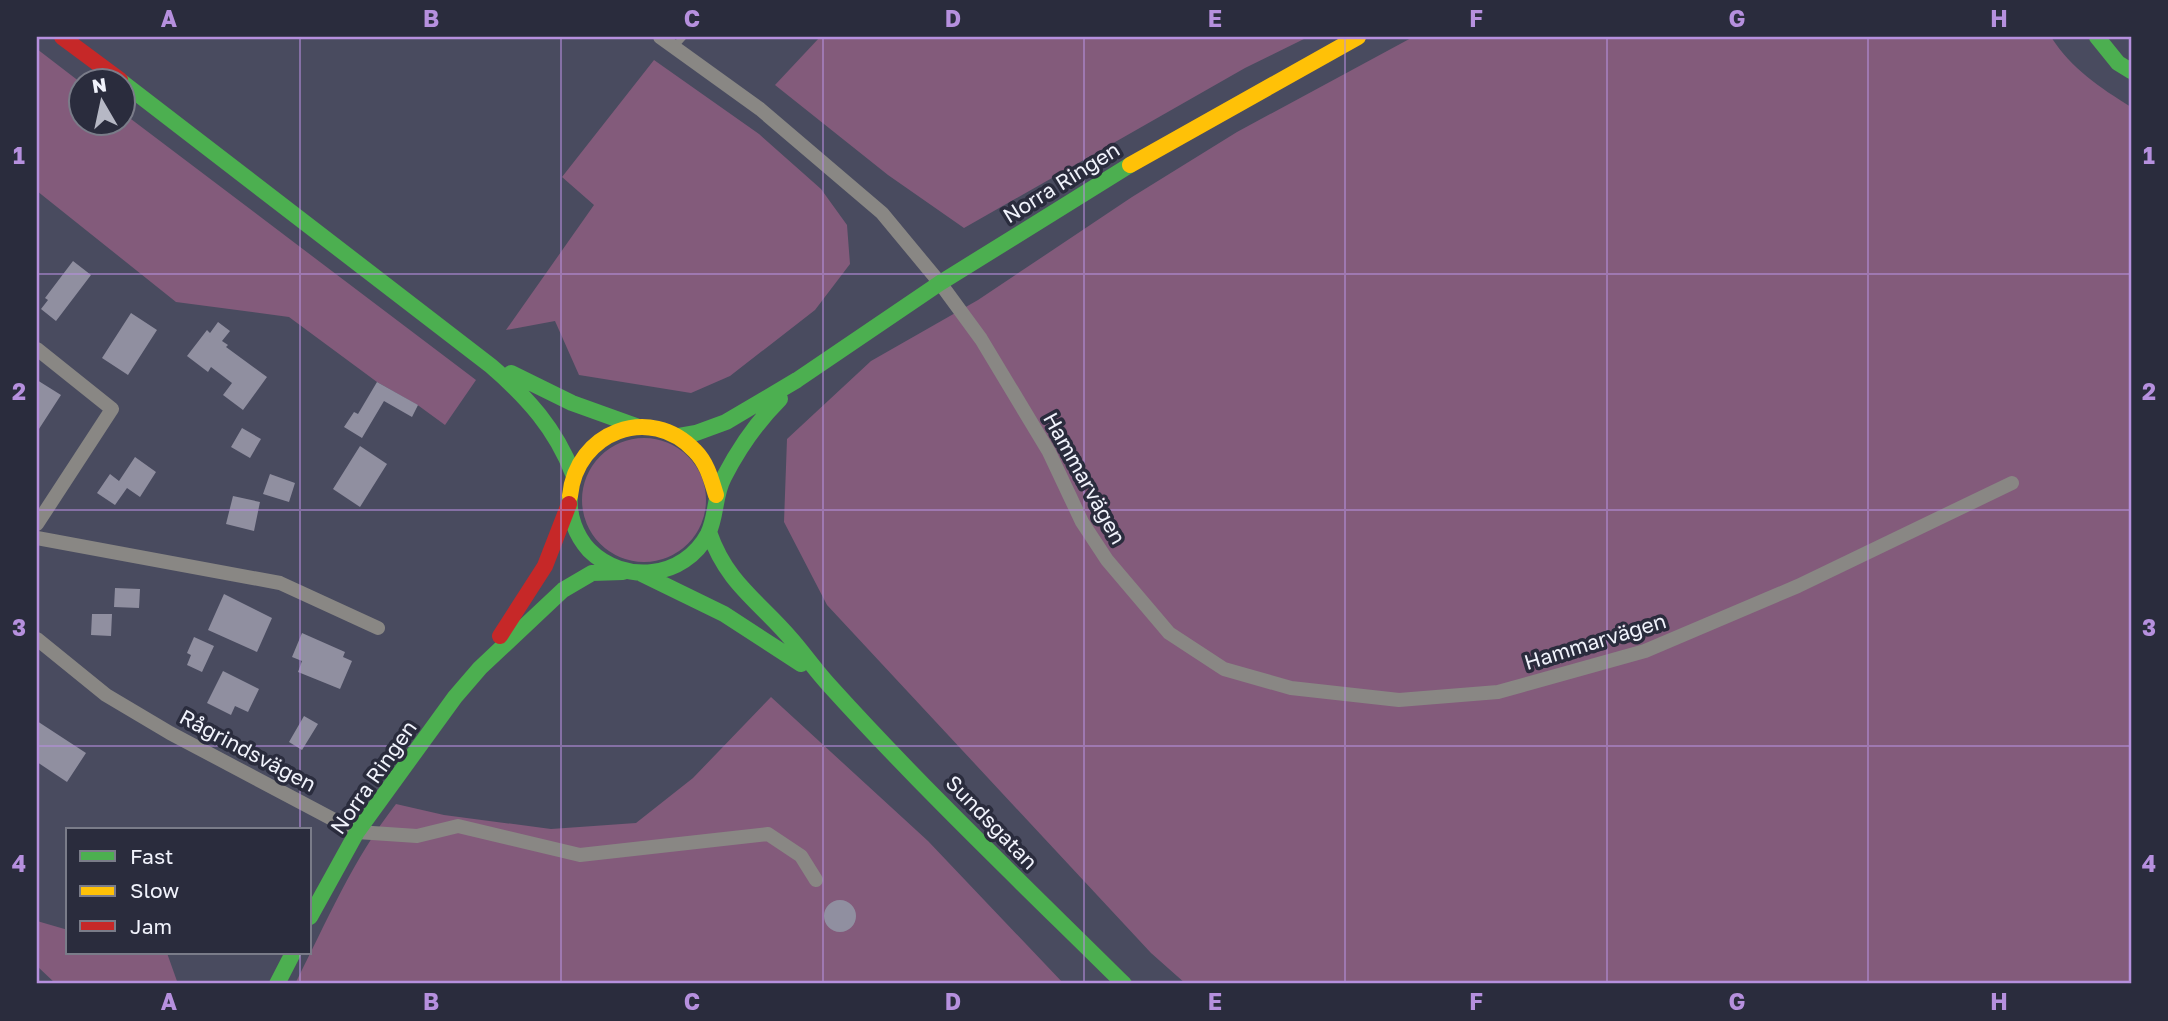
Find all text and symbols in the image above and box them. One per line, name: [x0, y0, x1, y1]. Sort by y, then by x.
text: A: [161, 4, 178, 32]
text: B: [423, 4, 439, 32]
text: C: [684, 4, 700, 32]
text: D: [945, 4, 961, 32]
text: E: [1208, 4, 1222, 32]
text: F: [1469, 4, 1483, 32]
text: G: [1729, 4, 1745, 32]
text: H: [1990, 4, 2008, 32]
north arrow: [66, 66, 136, 136]
text: N: [90, 72, 108, 97]
street label: Norra Ringen: [998, 136, 1124, 228]
text: 1: [13, 141, 25, 169]
text: 1: [2143, 141, 2155, 169]
text: 2: [12, 377, 26, 405]
text: 2: [2142, 377, 2156, 405]
street label: Hammarvägen: [1038, 407, 1132, 549]
street label: Hammarvägen: [1521, 607, 1669, 675]
text: 3: [12, 613, 26, 641]
text: 3: [2142, 613, 2156, 641]
street label: Rågrindsvägen: [175, 703, 321, 797]
street label: Norra Ringen: [324, 715, 422, 839]
street label: Sundsgatan: [941, 769, 1043, 875]
legend: [66, 828, 312, 954]
text: Fast: [130, 843, 173, 869]
text: 4: [12, 849, 26, 877]
text: 4: [2142, 849, 2156, 877]
text: Slow: [130, 877, 179, 903]
text: Jam: [130, 913, 172, 939]
text: A: [161, 987, 178, 1015]
text: B: [423, 987, 439, 1015]
text: C: [684, 987, 700, 1015]
text: D: [945, 987, 961, 1015]
text: E: [1208, 987, 1222, 1015]
text: F: [1469, 987, 1483, 1015]
text: G: [1729, 987, 1745, 1015]
text: H: [1990, 987, 2008, 1015]

